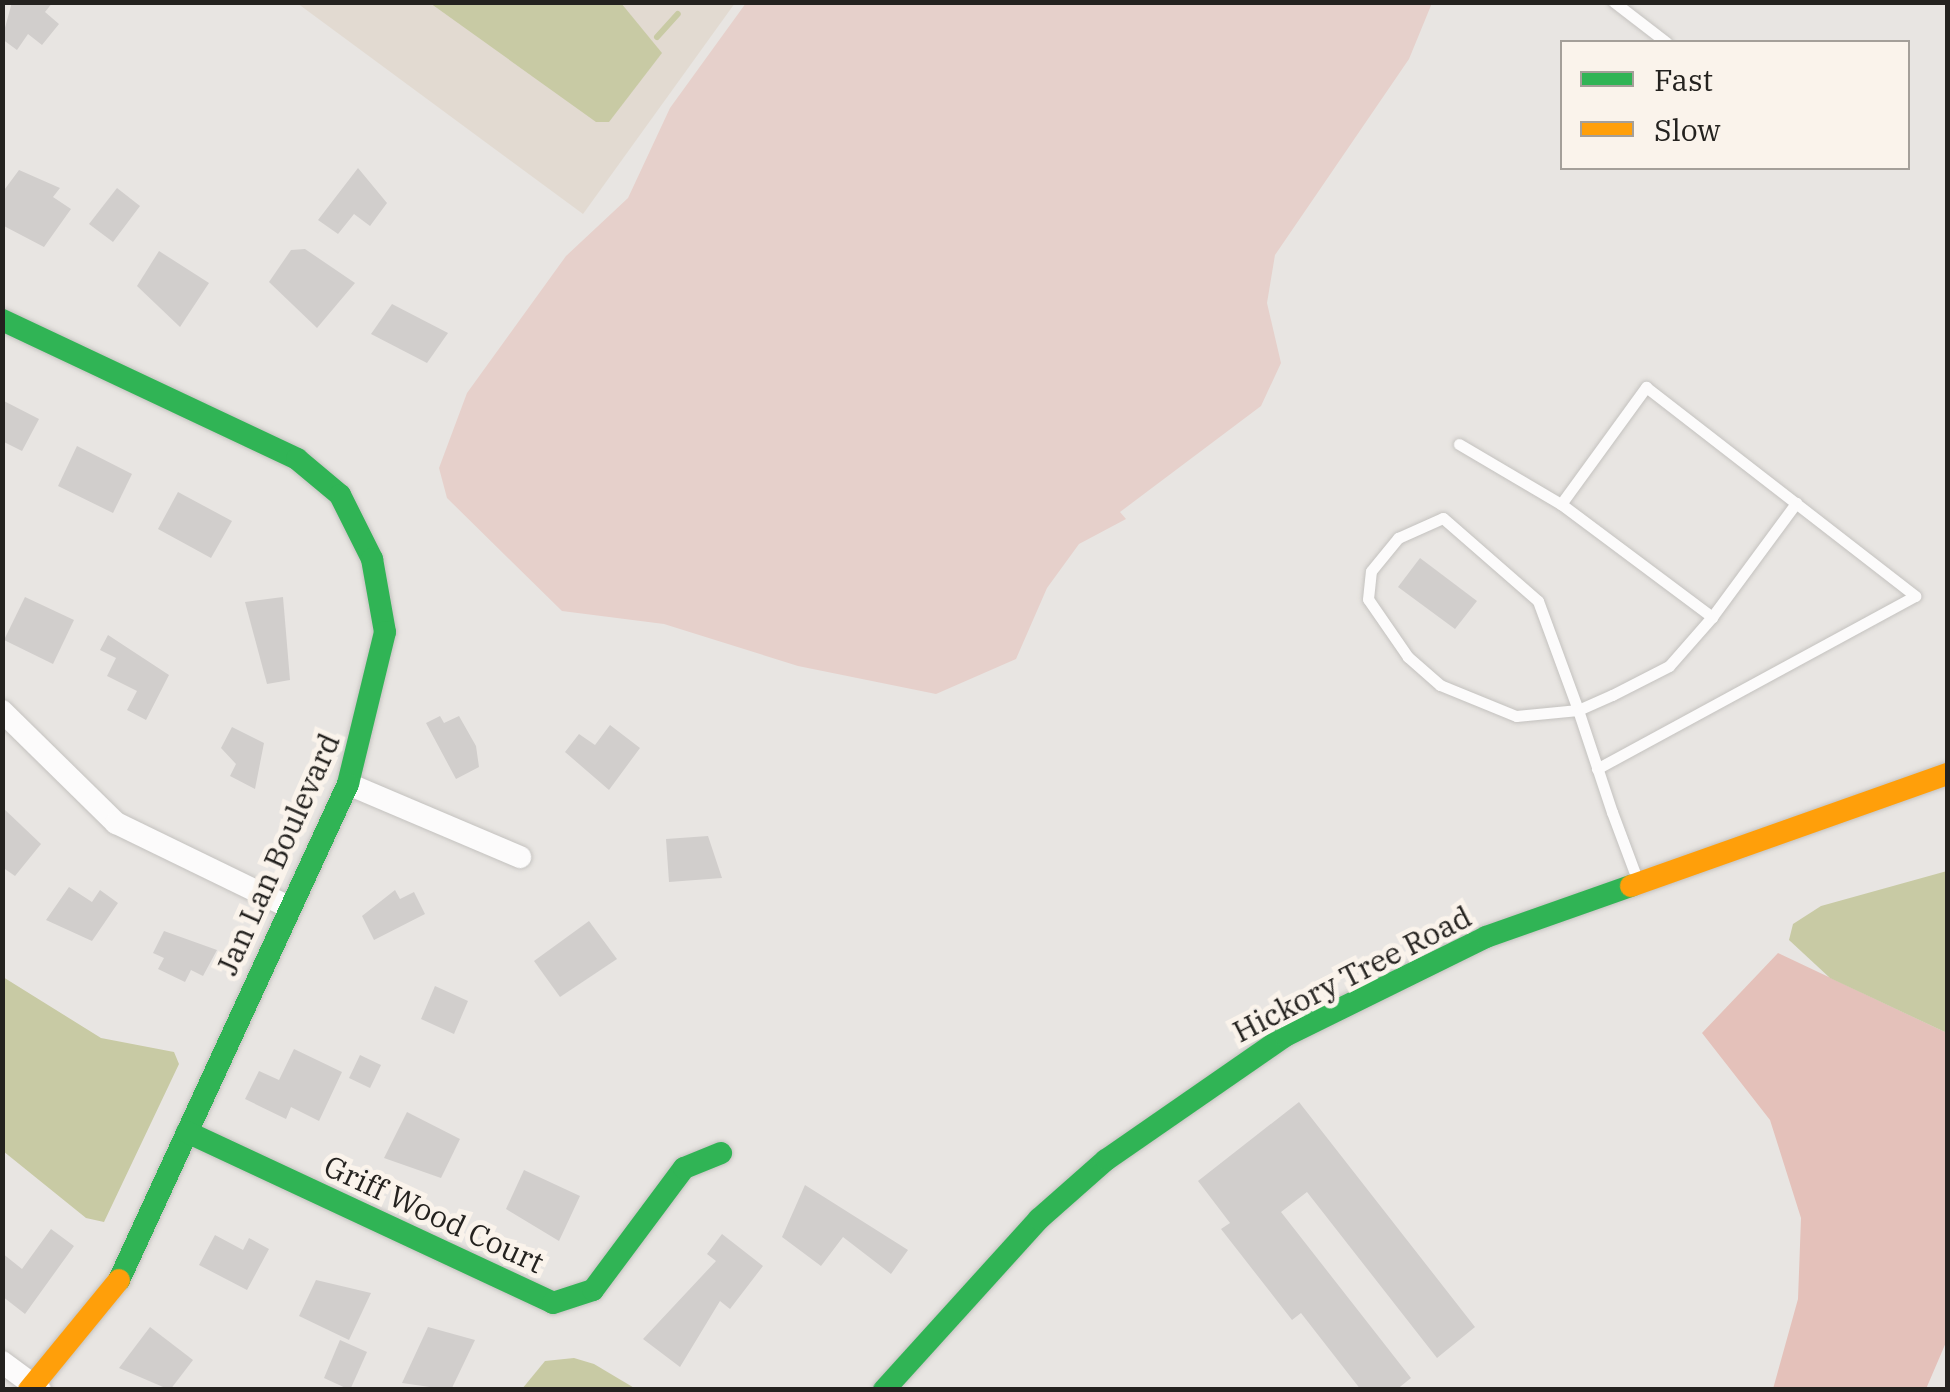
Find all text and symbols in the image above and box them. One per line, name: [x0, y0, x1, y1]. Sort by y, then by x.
legend: [1560, 40, 1910, 170]
text: Fast: [1654, 60, 1713, 99]
text: Slow: [1654, 110, 1721, 149]
street label: Jan Lan Boulevard: [209, 728, 347, 980]
street label: Hickory Tree Road: [1227, 898, 1477, 1050]
street label: Griff Wood Court: [319, 1147, 549, 1281]

